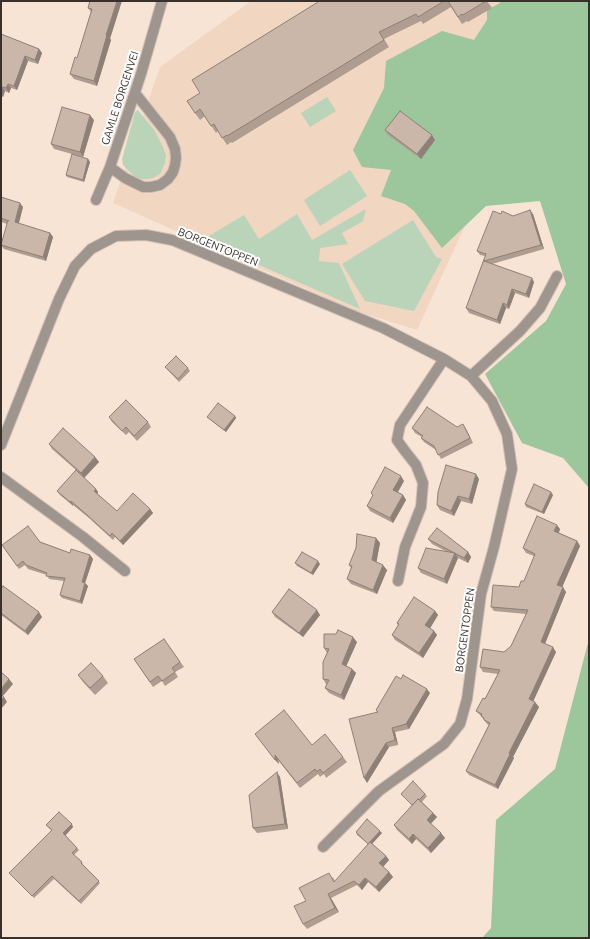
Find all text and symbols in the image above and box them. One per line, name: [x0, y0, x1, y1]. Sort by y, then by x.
street label: GAMLE BORGENVEI: [99, 49, 141, 147]
street label: BORGENTOPPEN: [176, 225, 260, 269]
street label: BORGENTOPPEN: [453, 587, 477, 673]

